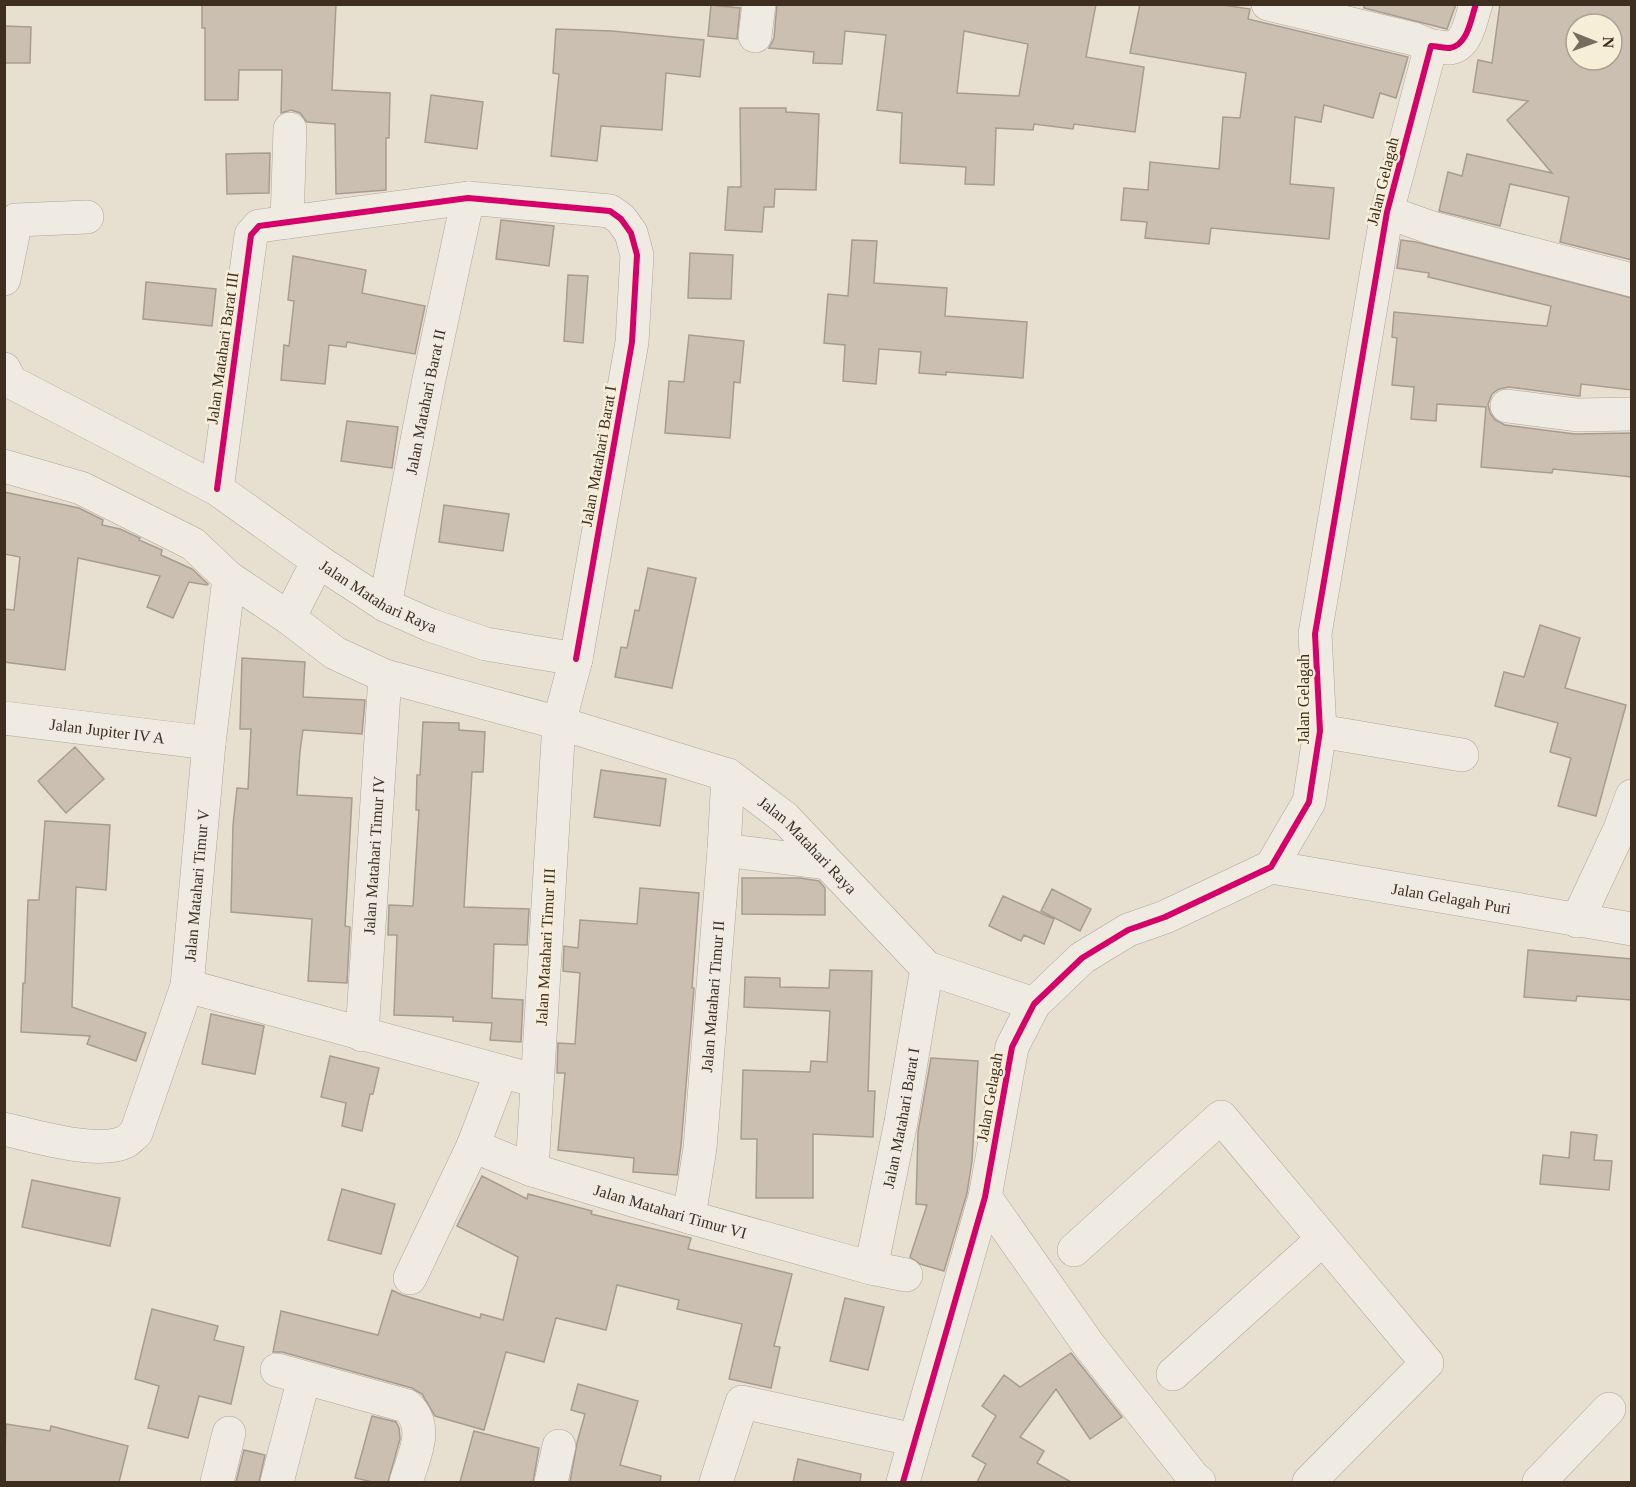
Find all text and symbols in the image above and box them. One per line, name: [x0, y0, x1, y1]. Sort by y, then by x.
north arrow: [1564, 12, 1624, 72]
text: N: [1600, 36, 1617, 49]
street label: Jalan Gelagah: [1363, 135, 1403, 227]
street label: Jalan Matahari Barat III: [203, 271, 242, 425]
street label: Jalan Matahari Barat II: [403, 328, 449, 476]
street label: Jalan Matahari Barat I: [578, 384, 619, 528]
street label: Jalan Matahari Raya: [317, 557, 439, 636]
street label: Jalan Gelagah: [1295, 654, 1313, 744]
street label: Jalan Jupiter IV A: [49, 716, 166, 747]
street label: Jalan Matahari Timur IV: [360, 775, 388, 935]
street label: Jalan Matahari Raya: [755, 793, 860, 897]
street label: Jalan Matahari Timur V: [181, 808, 212, 963]
street label: Jalan Matahari Timur III: [533, 868, 558, 1026]
street label: Jalan Gelagah Puri: [1390, 880, 1513, 917]
street label: Jalan Matahari Timur II: [698, 920, 727, 1073]
street label: Jalan Matahari Barat I: [880, 1046, 922, 1190]
street label: Jalan Gelagah: [973, 1051, 1007, 1143]
street label: Jalan Matahari Timur VI: [592, 1181, 749, 1242]

